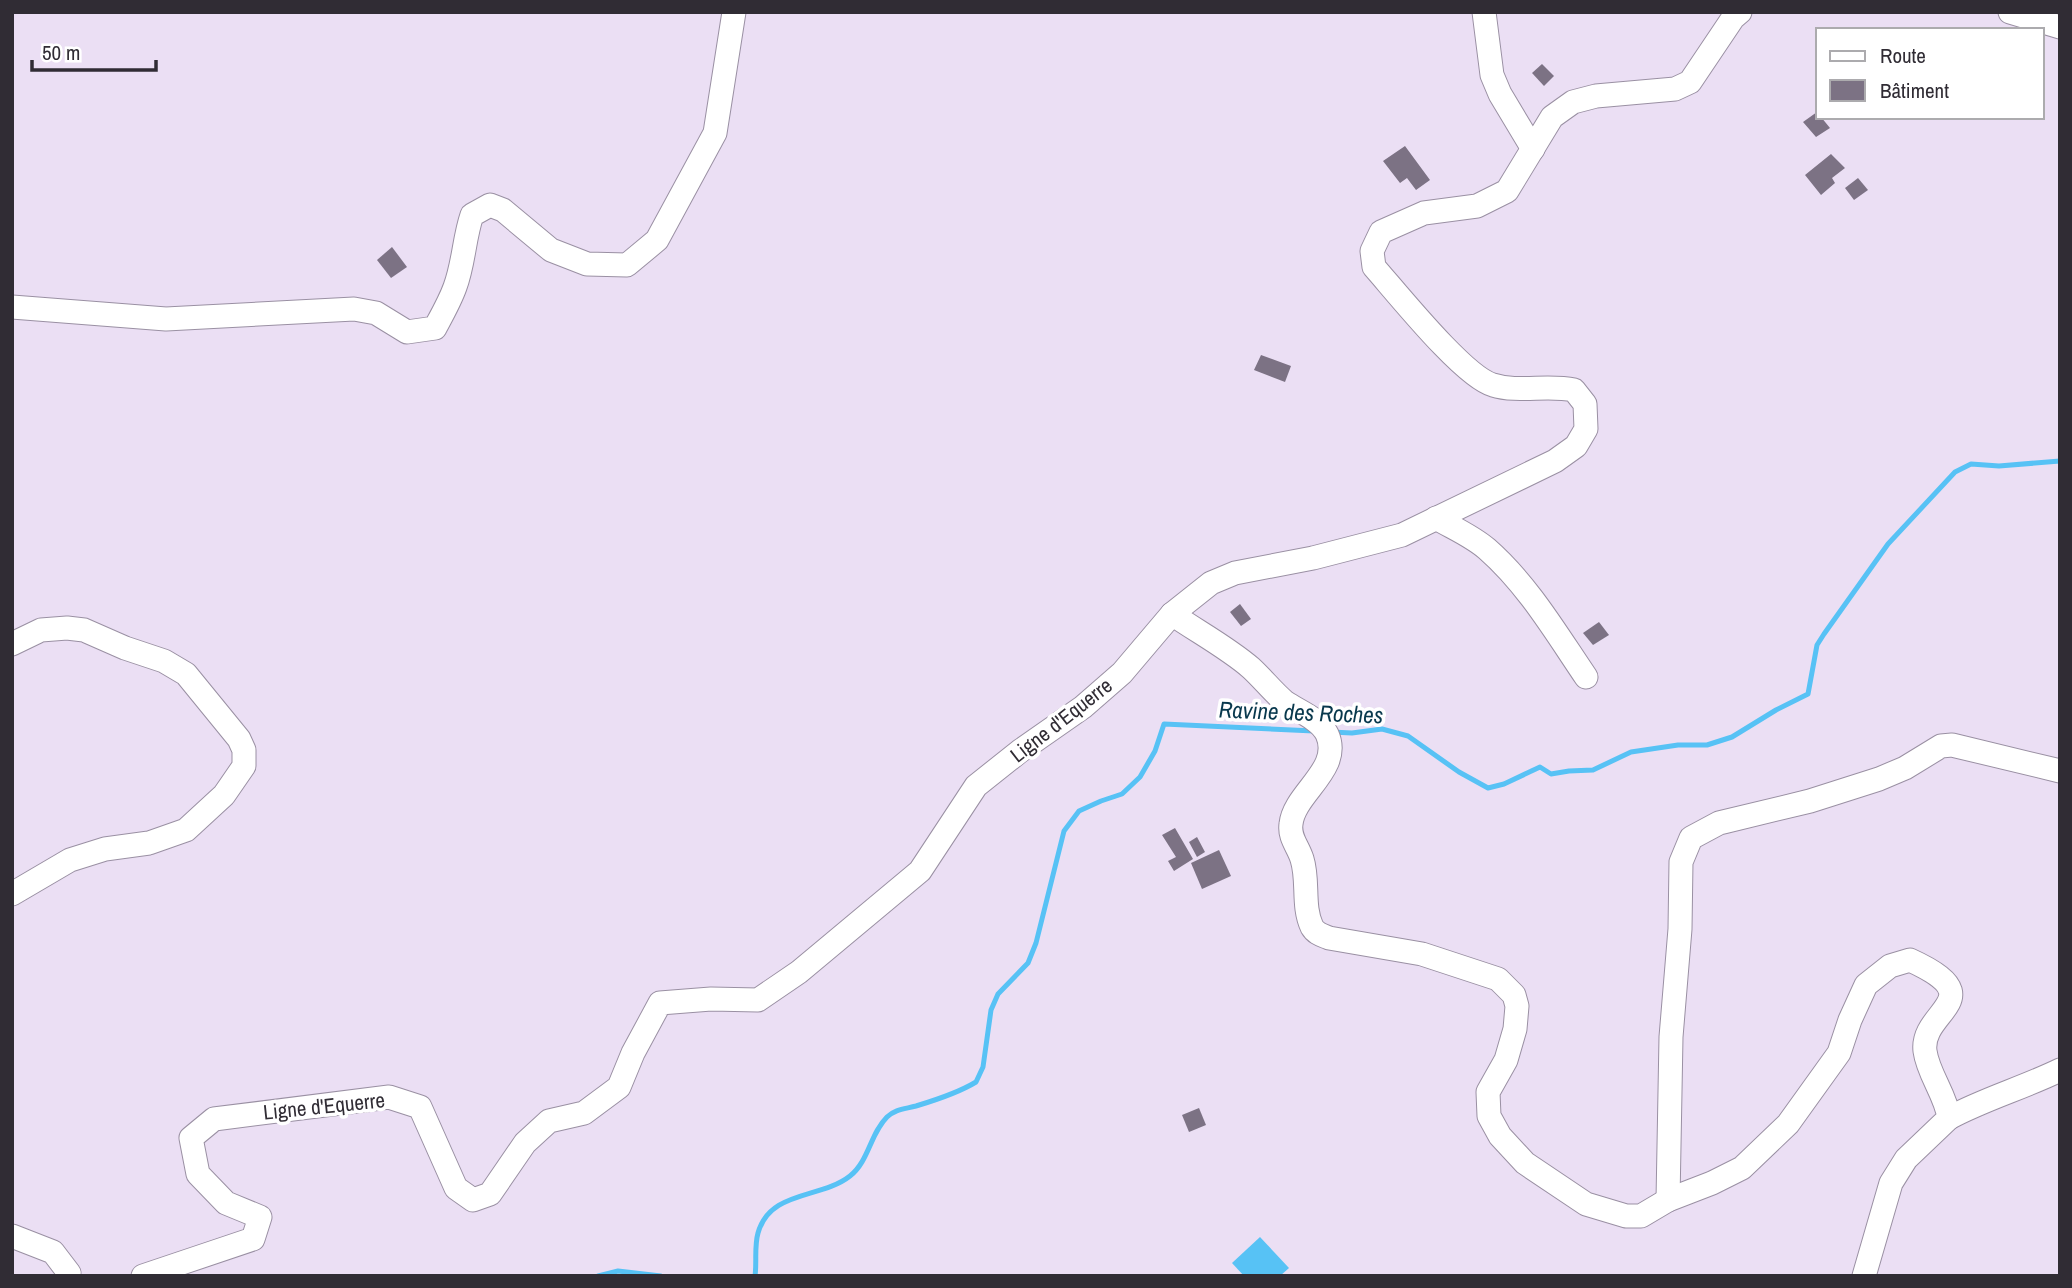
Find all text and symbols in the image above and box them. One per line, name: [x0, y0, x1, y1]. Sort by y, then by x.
scale bar: [32, 28, 156, 72]
legend: [1816, 28, 2044, 119]
text: 50 m: [42, 38, 80, 67]
text: Route: [1880, 41, 1926, 70]
text: Bâtiment: [1880, 76, 1949, 105]
street label: Ligne d'Equerre: [1004, 671, 1118, 769]
water label: Ravine des Roches: [1218, 694, 1384, 730]
street label: Ligne d'Equerre: [262, 1085, 386, 1127]

